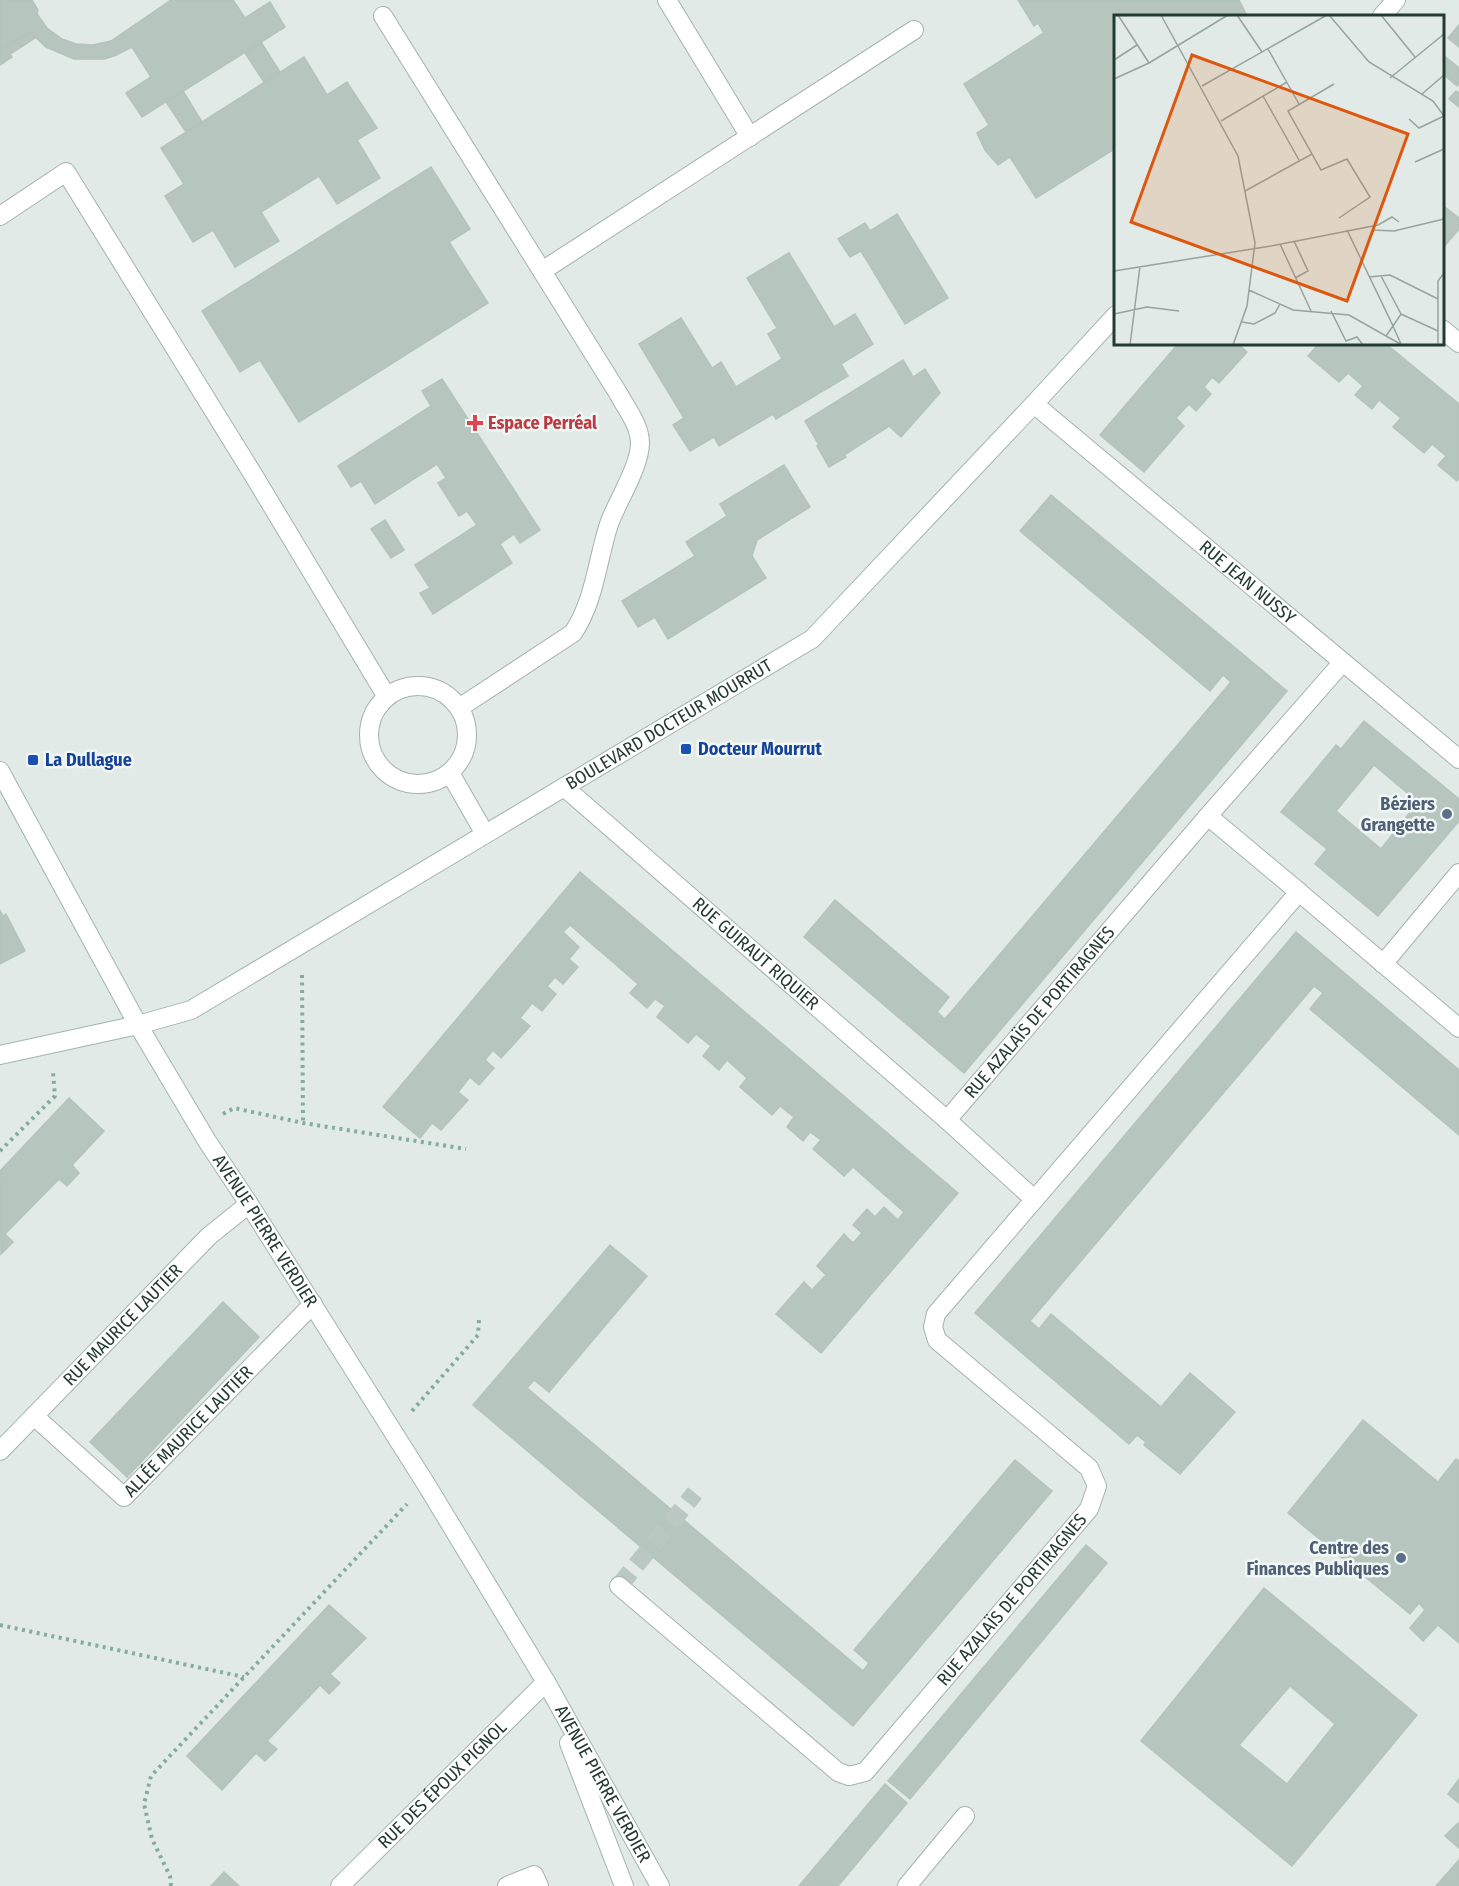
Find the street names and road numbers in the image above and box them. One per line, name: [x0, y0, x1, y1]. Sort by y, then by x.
street label: RUE JEAN NUSSY: [1195, 536, 1300, 629]
street label: BOULEVARD DOCTEUR MOURRUT: [562, 654, 777, 795]
street label: RUE GUIRAUT RIQUIER: [688, 893, 824, 1015]
street label: RUE AZALAÏS DE PORTIRAGNES: [960, 922, 1119, 1103]
street label: AVENUE PIERRE VERDIER: [208, 1150, 322, 1311]
street label: RUE MAURICE LAUTIER: [59, 1259, 187, 1390]
street label: ALLÉE MAURICE LAUTIER: [119, 1361, 257, 1501]
street label: RUE AZALAÏS DE PORTIRAGNES: [932, 1509, 1092, 1690]
street label: AVENUE PIERRE VERDIER: [550, 1701, 656, 1866]
street label: RUE DES ÉPOUX PIGNOL: [373, 1716, 511, 1853]

